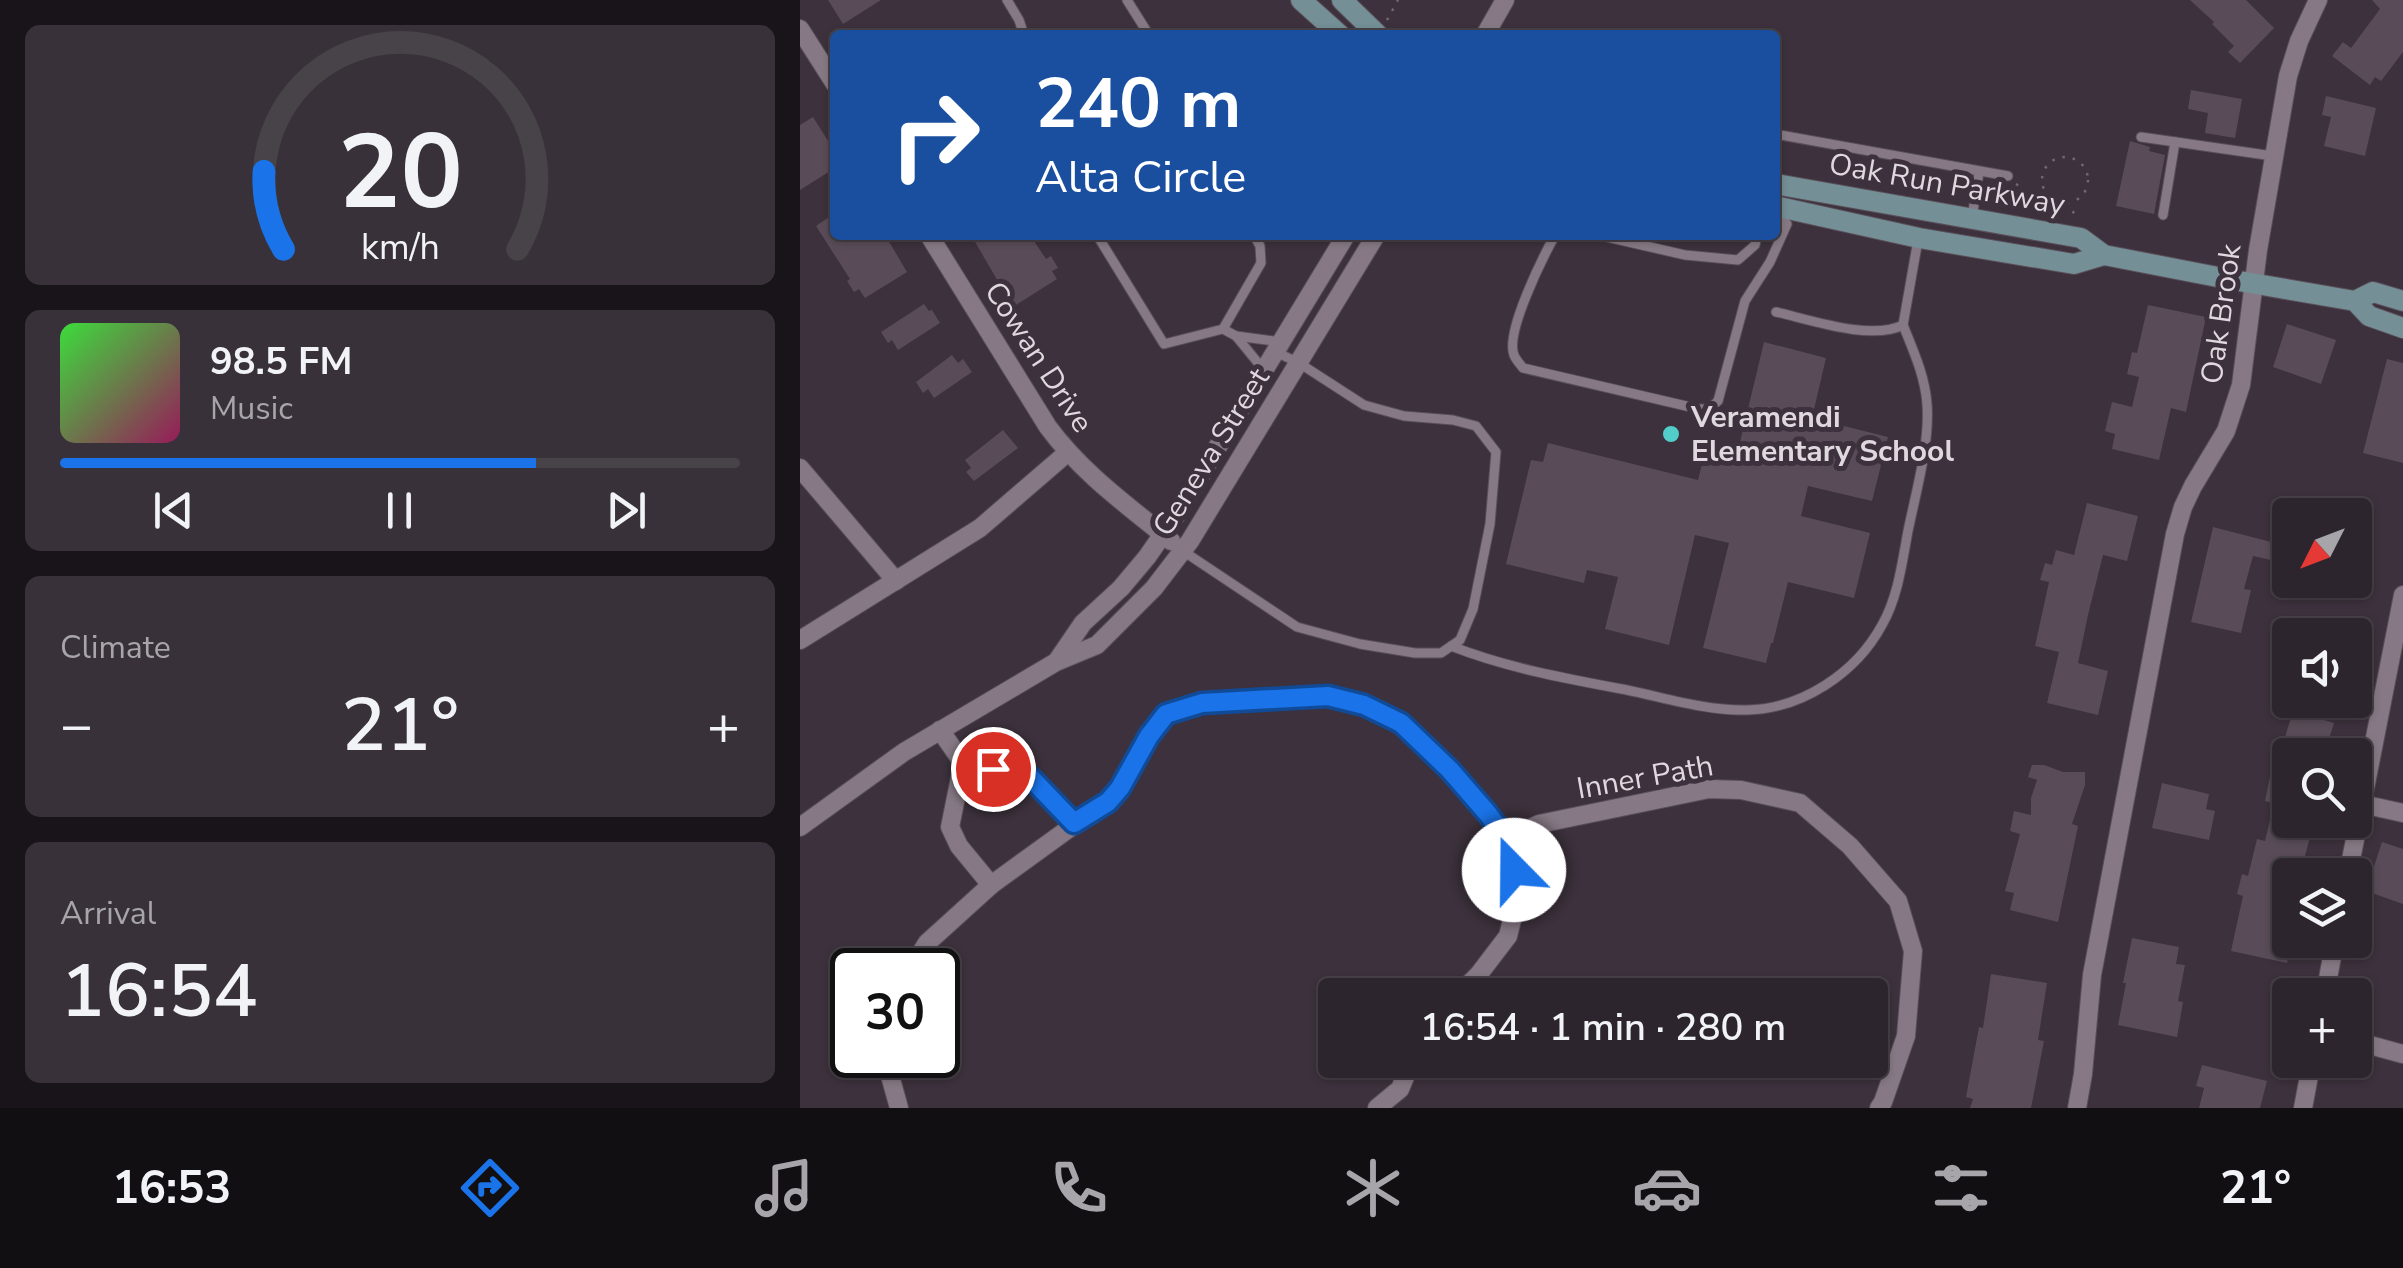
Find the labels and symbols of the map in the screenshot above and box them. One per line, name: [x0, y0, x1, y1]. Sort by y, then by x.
street label: Oak Run Parkway: [1826, 144, 2069, 226]
street label: Oak Brook: [2191, 241, 2252, 387]
street label: Cowan Drive: [974, 274, 1103, 441]
street label: Geneva Street: [1143, 360, 1280, 544]
place label: Veramendi Elementary School: [1690, 397, 1954, 472]
marker: Veramendi Elementary School: [1660, 423, 1682, 445]
north arrow: [2272, 498, 2372, 598]
pin: [951, 727, 1036, 812]
street label: Inner Path: [1574, 745, 1717, 810]
position arrow: [1462, 818, 1566, 922]
speed limit sign: 30: [830, 948, 960, 1078]

